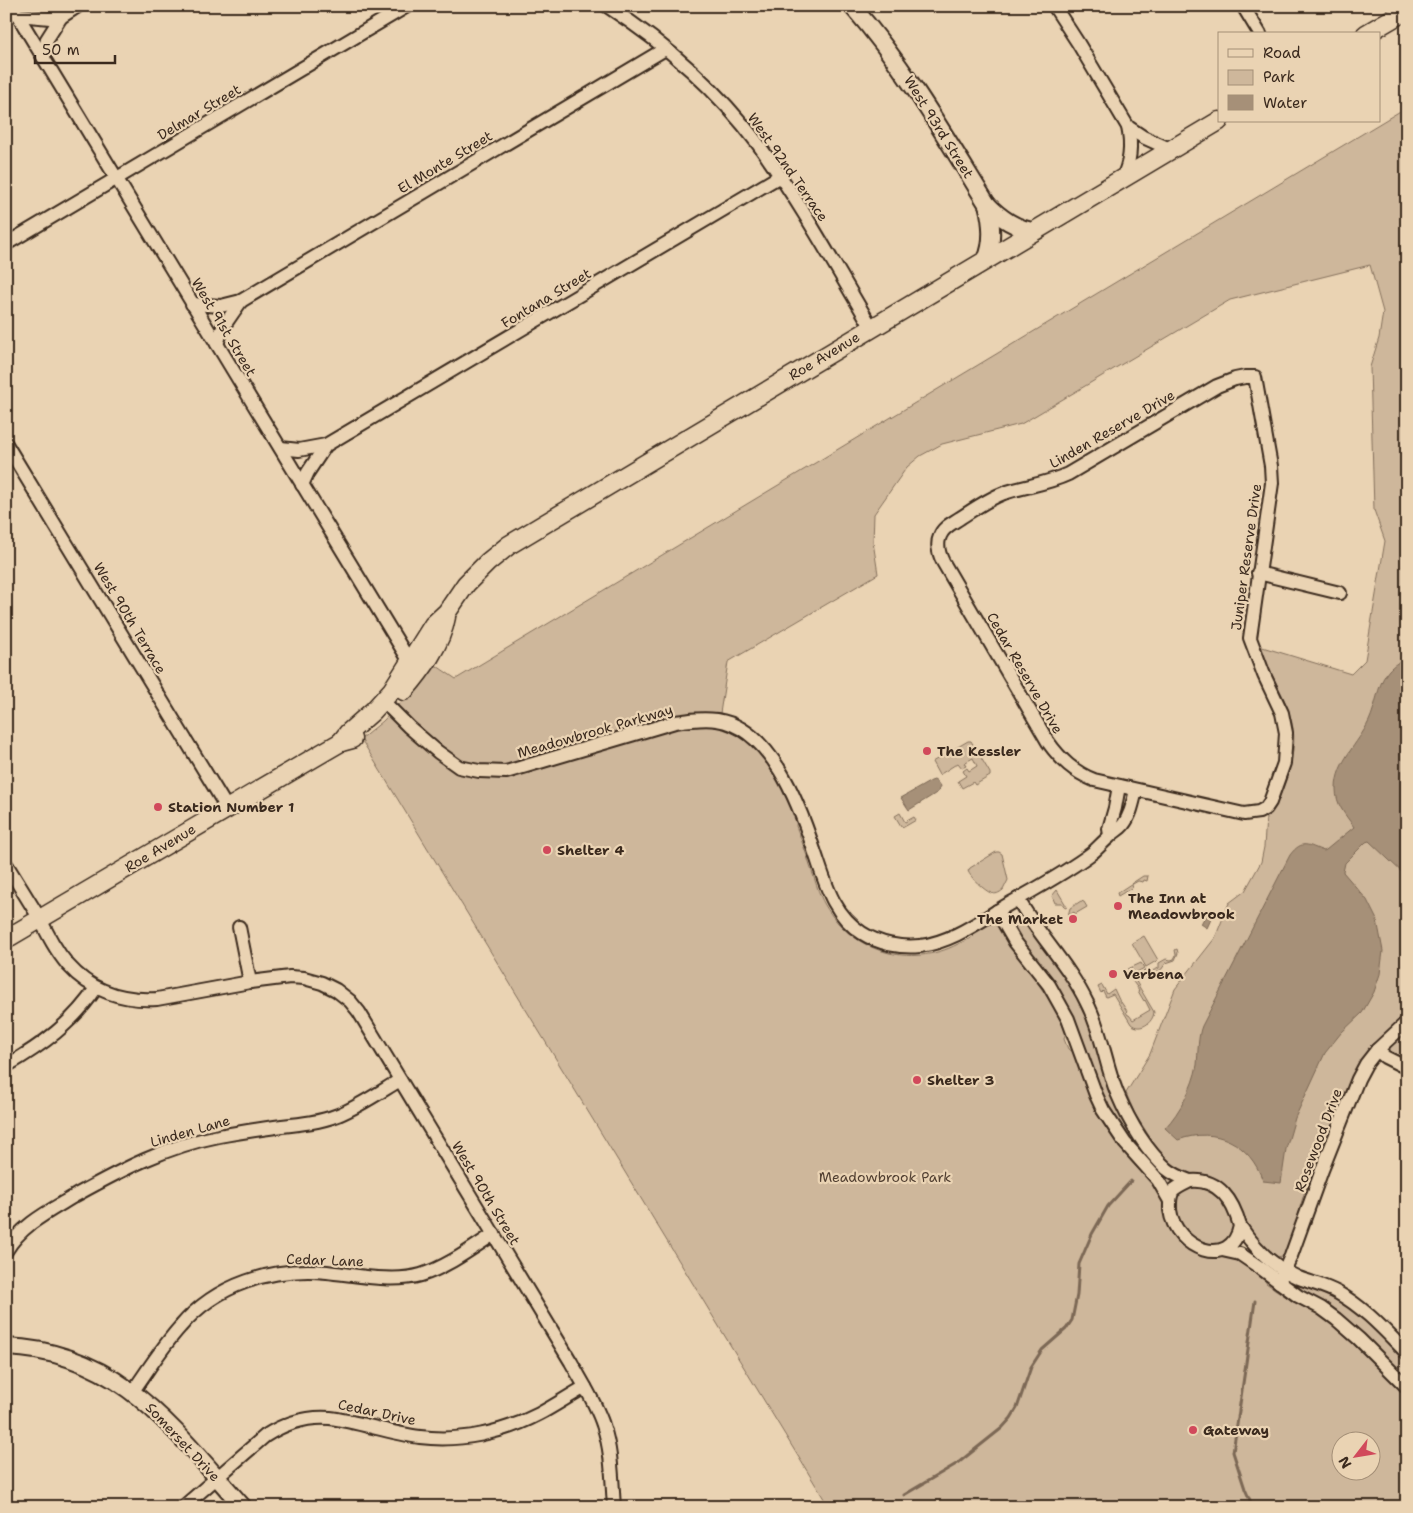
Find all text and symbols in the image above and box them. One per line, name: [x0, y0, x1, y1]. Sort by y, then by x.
scale bar: [35, 32, 115, 64]
legend: [1218, 32, 1380, 122]
text: 50 m: [42, 40, 80, 60]
text: Road: [1263, 43, 1301, 63]
text: Park: [1263, 67, 1295, 87]
street label: West 93rd Street: [900, 72, 978, 182]
street label: Delmar Street: [154, 80, 244, 144]
text: Water: [1263, 93, 1307, 113]
street label: West 92nd Terrace: [744, 109, 832, 225]
street label: El Monte Street: [394, 127, 496, 197]
street label: Fontana Street: [498, 264, 594, 332]
street label: West 91st Street: [188, 275, 260, 379]
street label: Roe Avenue: [785, 328, 863, 384]
street label: Linden Reserve Drive: [1046, 386, 1178, 472]
street label: Juniper Reserve Drive: [1227, 482, 1265, 631]
street label: West 90th Terrace: [90, 559, 170, 677]
street label: Cedar Reserve Drive: [983, 609, 1067, 737]
street label: Meadowbrook Parkway: [515, 700, 675, 762]
place label: The Kessler: [937, 742, 1022, 760]
marker: The Kessler: [921, 745, 933, 757]
place label: Station Number 1: [168, 798, 294, 816]
marker: Station Number 1: [152, 801, 164, 813]
street label: Roe Avenue: [121, 820, 199, 876]
place label: Shelter 4: [557, 841, 624, 859]
marker: Shelter 4: [541, 844, 553, 856]
place label: The Inn at Meadowbrook: [1128, 889, 1235, 923]
marker: The Inn at Meadowbrook: [1112, 900, 1124, 912]
place label: The Market: [977, 910, 1063, 928]
marker: The Market: [1067, 913, 1079, 925]
place label: Verbena: [1123, 965, 1184, 983]
marker: Verbena: [1107, 968, 1119, 980]
place label: Shelter 3: [927, 1071, 994, 1089]
marker: Shelter 3: [911, 1074, 923, 1086]
street label: Rosewood Drive: [1290, 1086, 1346, 1194]
street label: Linden Lane: [148, 1111, 232, 1151]
street label: West 90th Street: [448, 1138, 524, 1248]
park label: Meadowbrook Park: [819, 1168, 951, 1186]
street label: Cedar Lane: [286, 1250, 364, 1270]
street label: Cedar Drive: [336, 1395, 418, 1429]
street label: Somerset Drive: [142, 1399, 224, 1485]
place label: Gateway: [1203, 1421, 1269, 1439]
marker: Gateway: [1187, 1424, 1199, 1436]
north arrow: [1330, 1430, 1380, 1480]
text: N: [1334, 1453, 1355, 1472]

